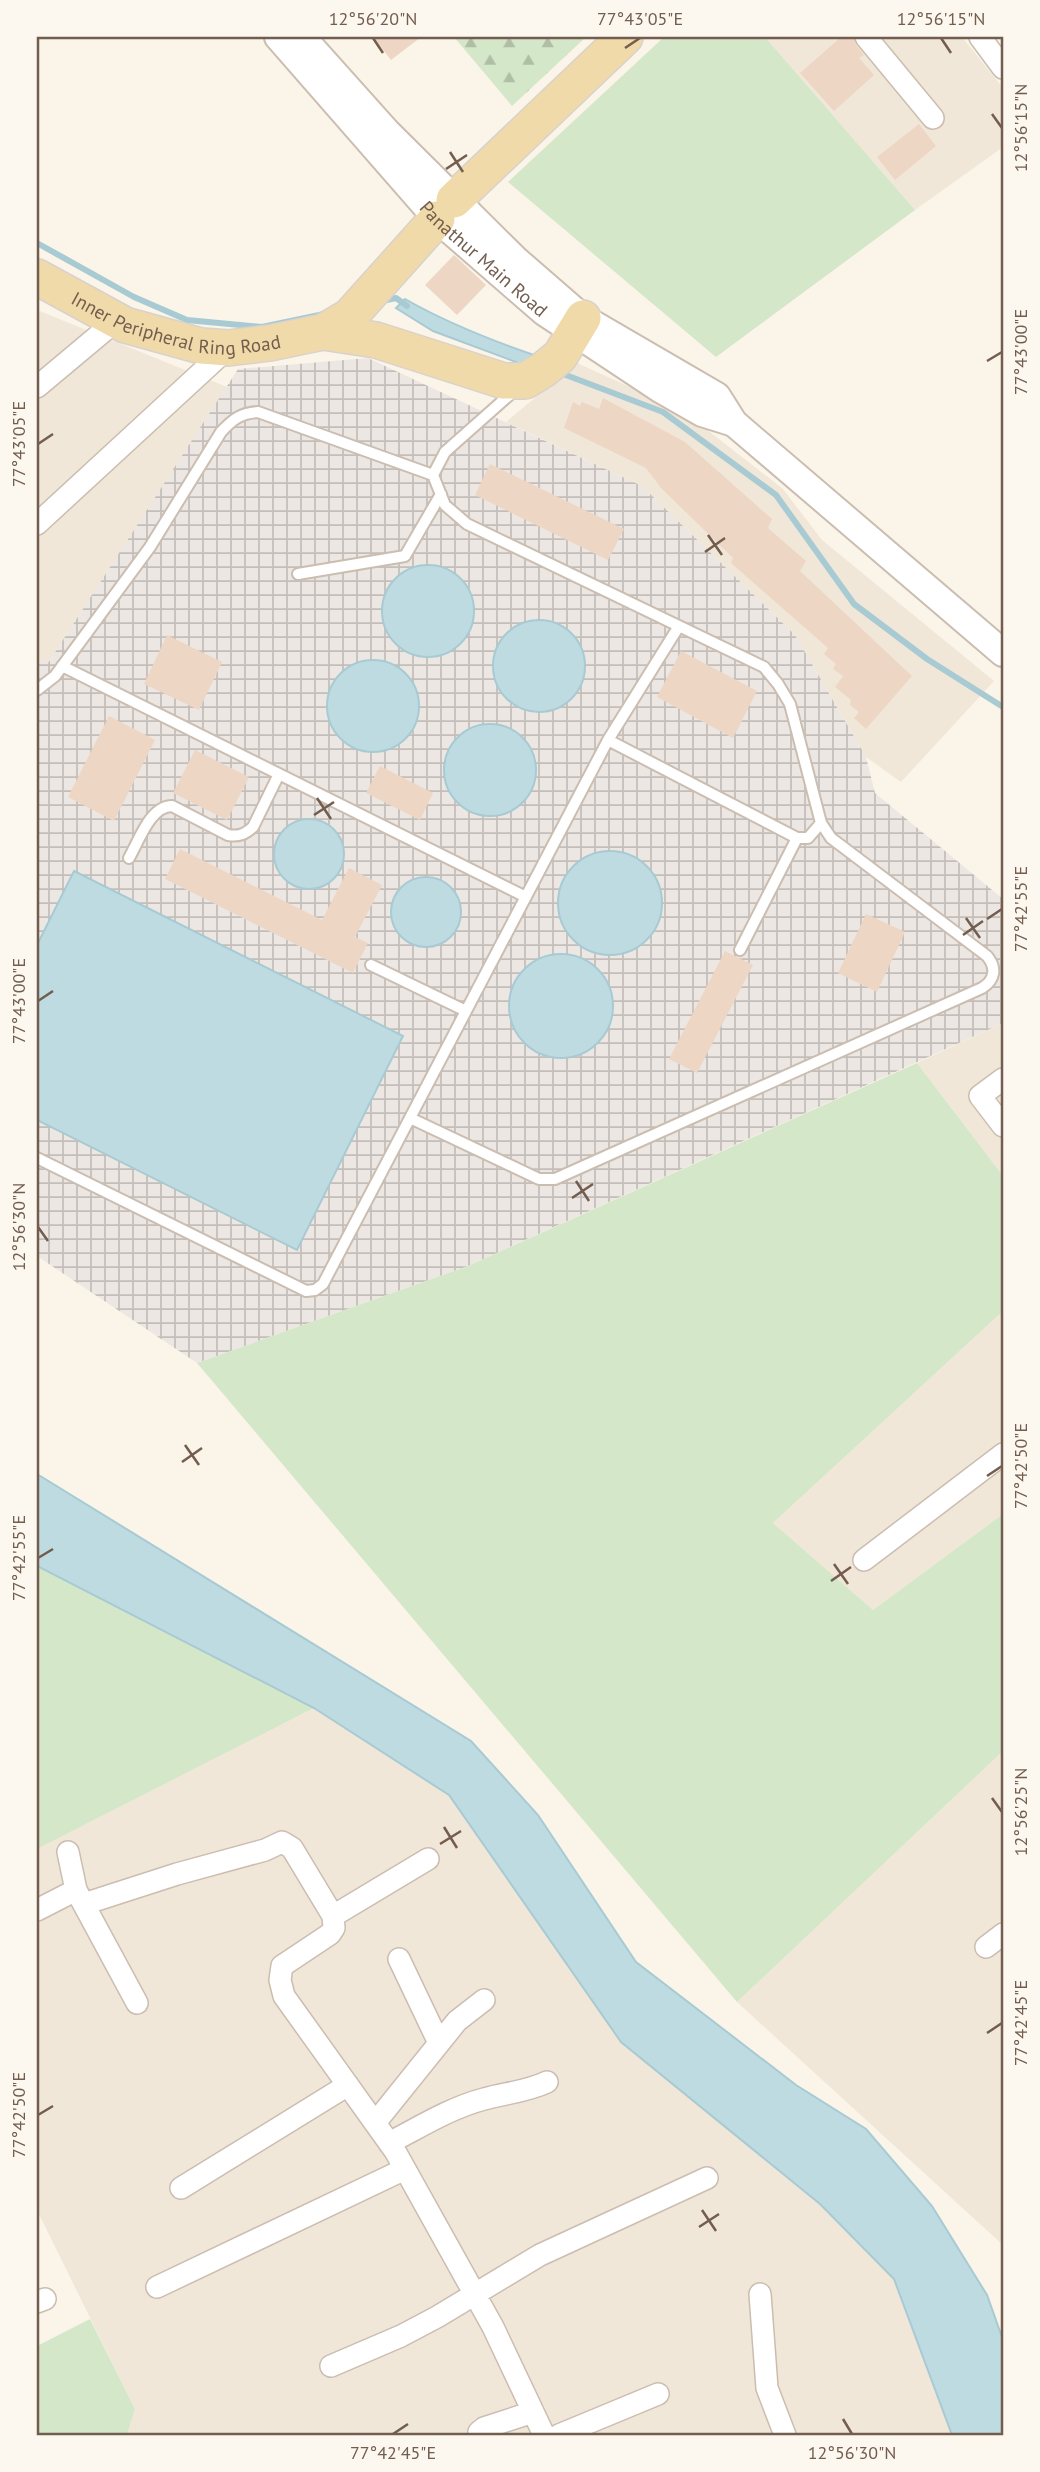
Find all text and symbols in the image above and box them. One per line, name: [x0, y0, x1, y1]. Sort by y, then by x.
text: 12°56'20"N: [329, 7, 417, 30]
text: 77°43'05"E: [597, 7, 683, 30]
text: 12°56'15"N: [897, 7, 985, 30]
text: 12°56'15"N: [1009, 84, 1032, 172]
street label: Panathur Main Road: [415, 196, 553, 322]
street label: Inner Peripheral Ring Road: [67, 286, 283, 360]
text: 77°43'00"E: [1009, 309, 1032, 395]
text: 77°43'05"E: [7, 401, 30, 487]
text: 77°42'55"E: [1009, 866, 1032, 952]
text: 77°43'00"E: [7, 958, 30, 1044]
text: 12°56'30"N: [7, 1183, 30, 1271]
text: 77°42'50"E: [1009, 1423, 1032, 1509]
text: 77°42'55"E: [7, 1515, 30, 1601]
text: 12°56'25"N: [1009, 1768, 1032, 1856]
text: 77°42'45"E: [1009, 1980, 1032, 2066]
text: 77°42'50"E: [7, 2072, 30, 2158]
text: 77°42'45"E: [350, 2441, 436, 2464]
text: 12°56'30"N: [808, 2441, 896, 2464]

